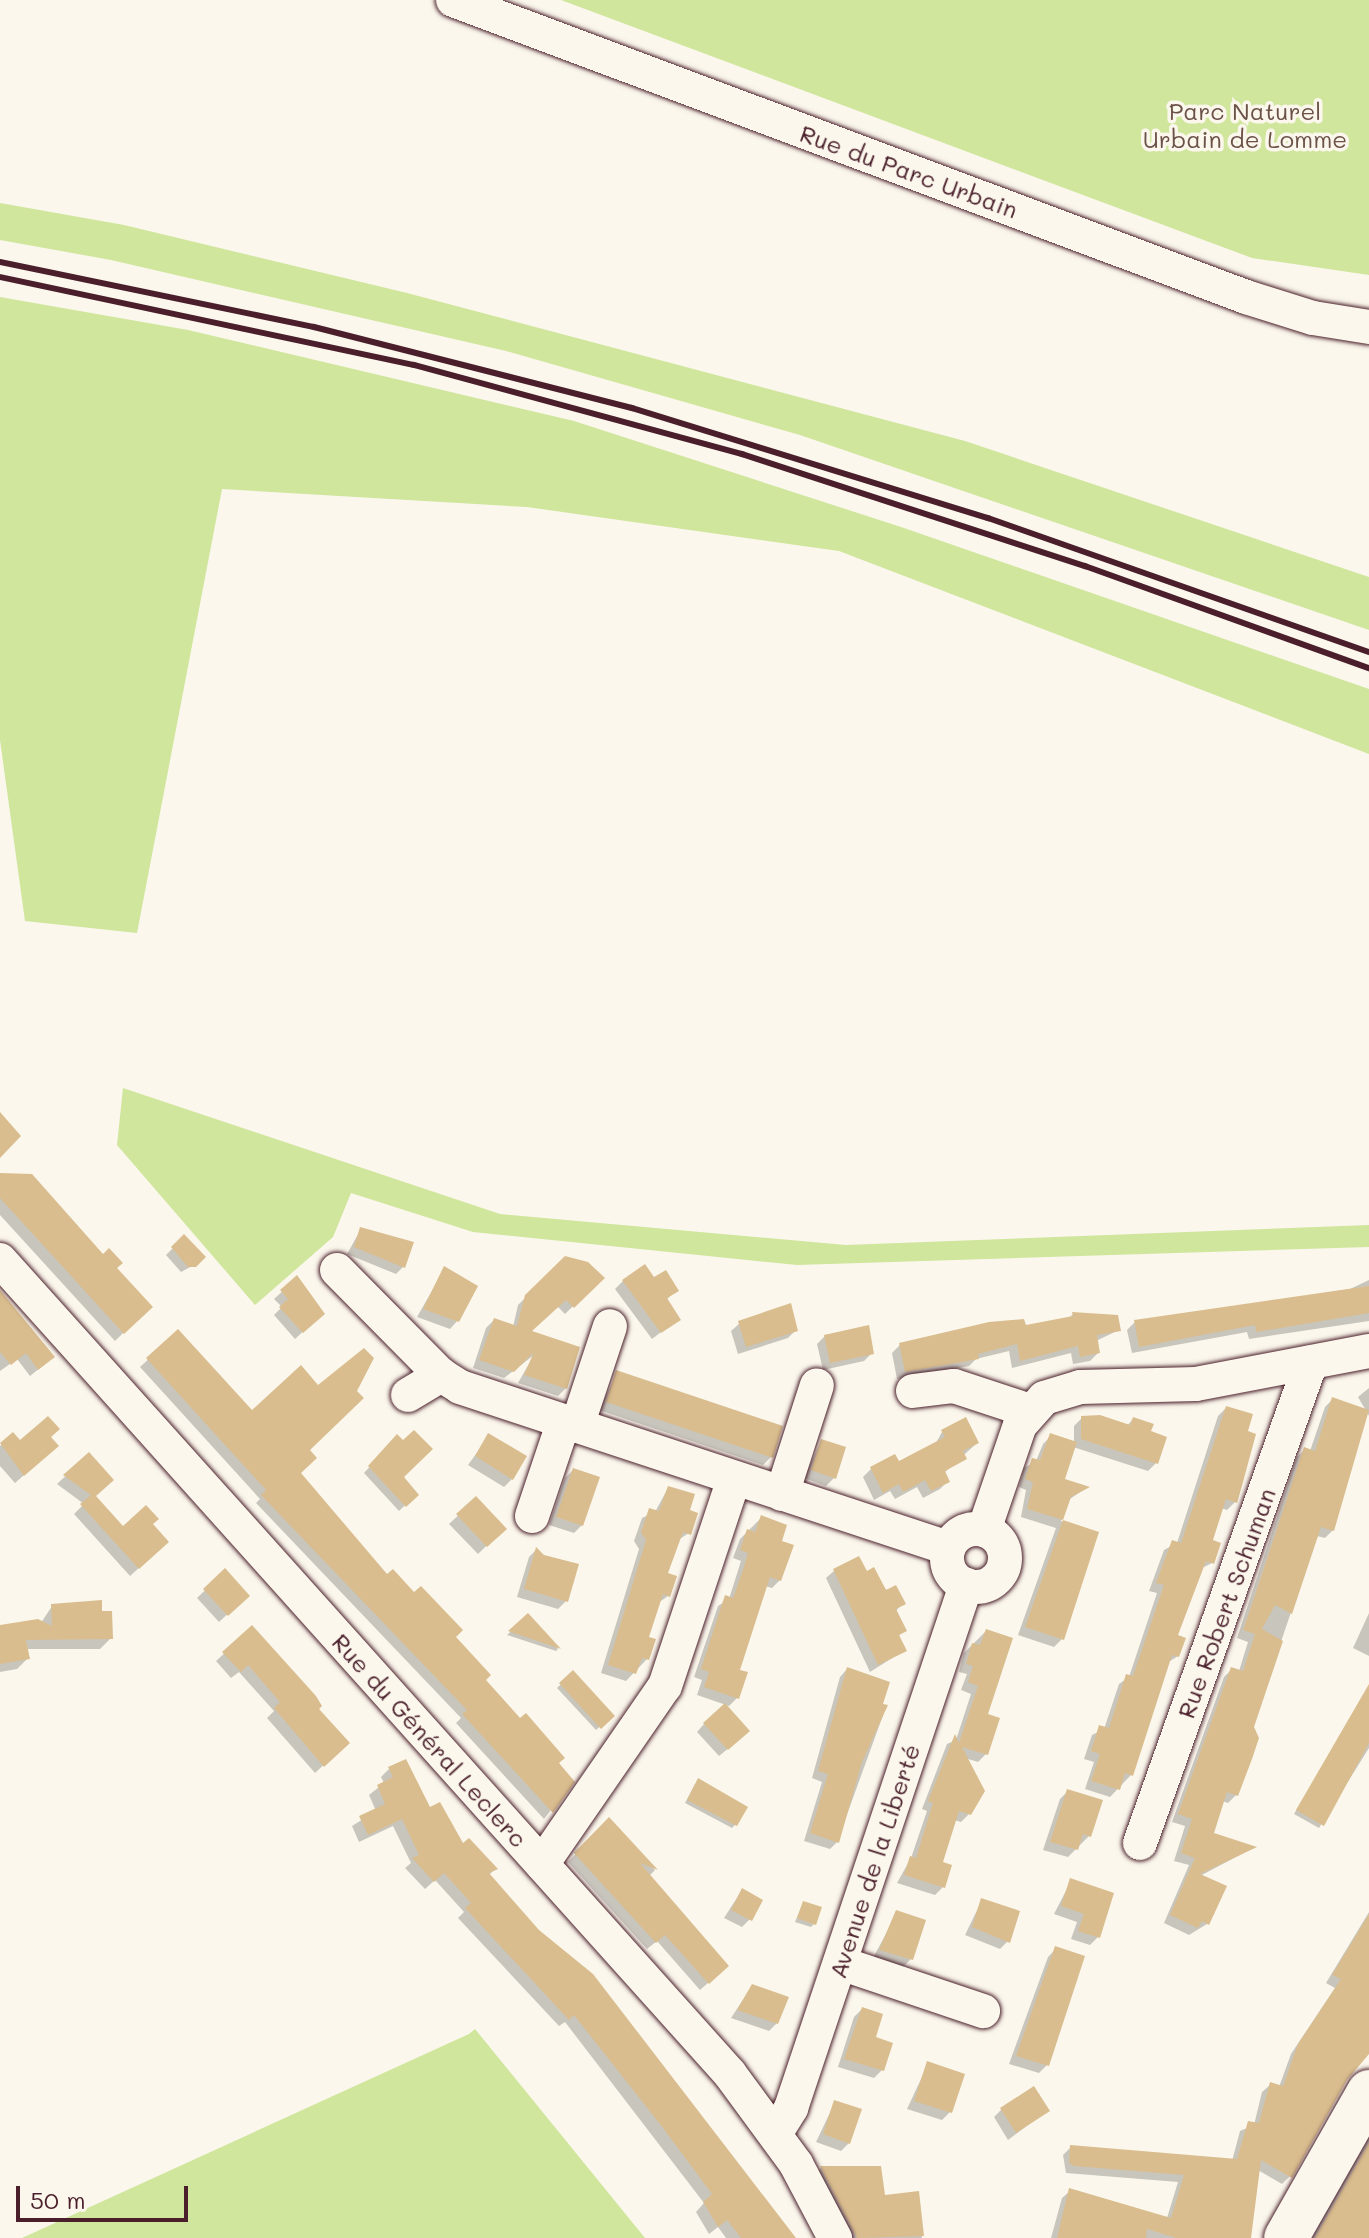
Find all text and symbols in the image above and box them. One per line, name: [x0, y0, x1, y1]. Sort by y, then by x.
park label: Parc Naturel Urbain de Lomme: [1143, 97, 1347, 153]
street label: Rue du Parc Urbain: [796, 118, 1022, 224]
street label: Rue Robert Schuman: [1171, 1484, 1281, 1722]
street label: Rue du Général Leclerc: [327, 1627, 533, 1853]
street label: Avenue de la Liberté: [822, 1740, 926, 1982]
scale bar: [20, 2170, 192, 2220]
text: 50 m: [30, 2184, 86, 2215]

